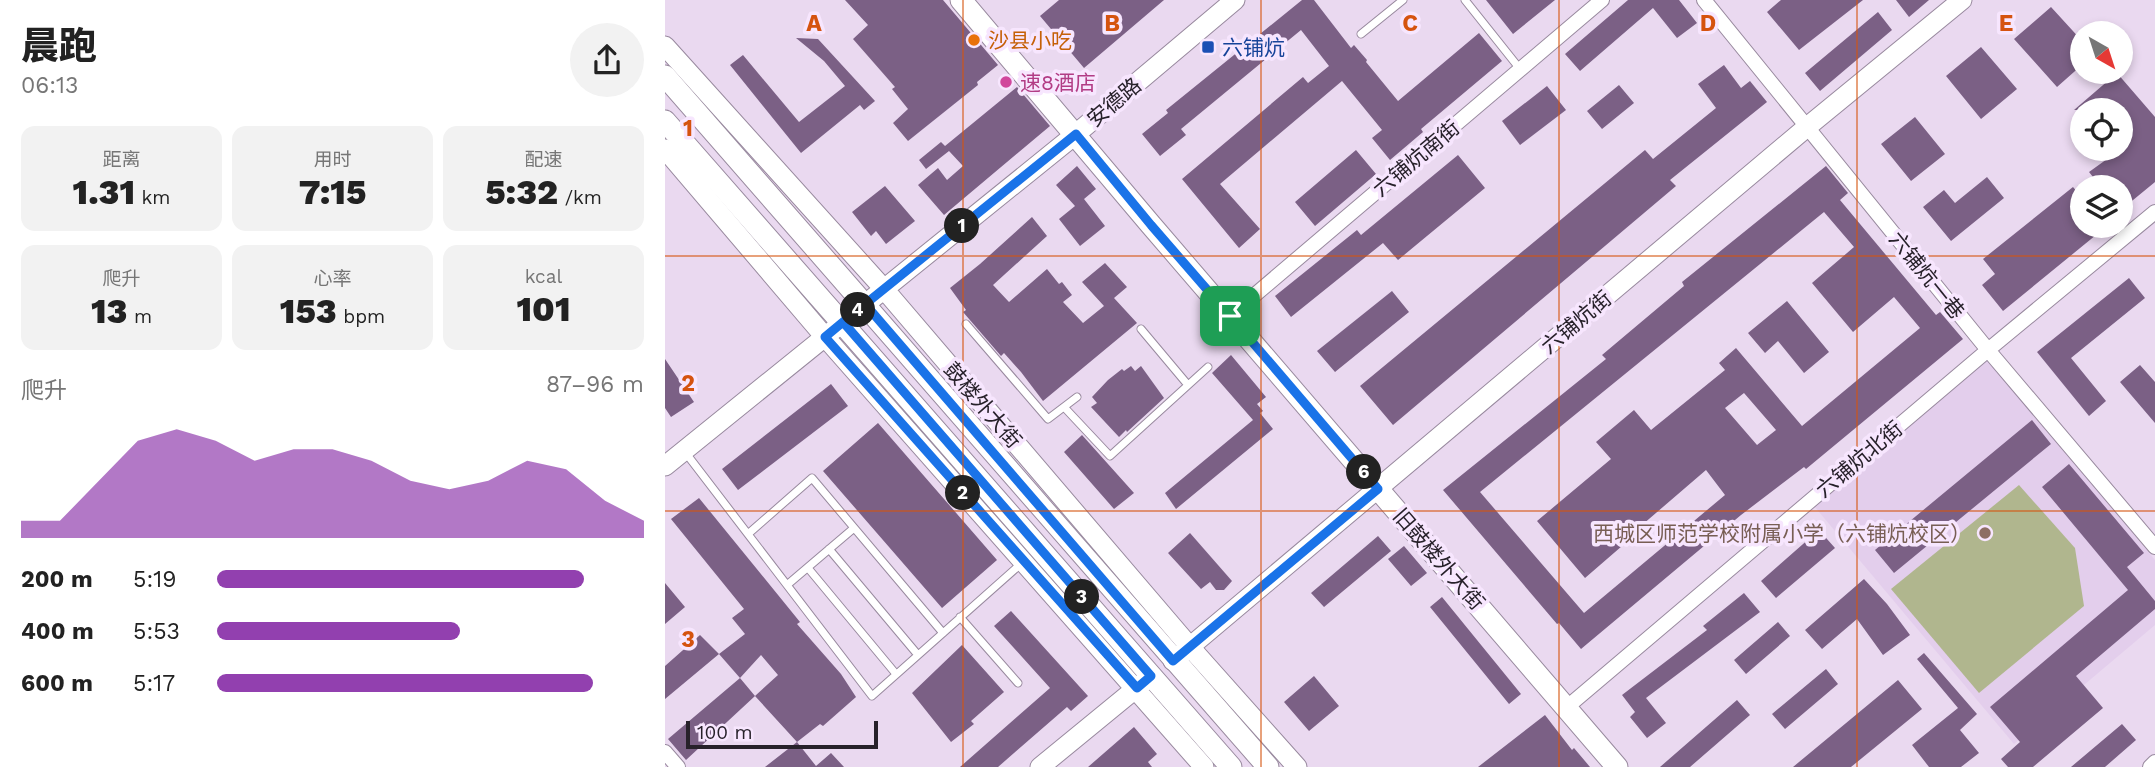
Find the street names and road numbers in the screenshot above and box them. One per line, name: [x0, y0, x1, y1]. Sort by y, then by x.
street label: 安德路: [1082, 72, 1146, 132]
street label: 六铺炕南街: [1368, 115, 1464, 201]
street label: 六铺炕一巷: [1884, 226, 1970, 324]
street label: 六铺炕街: [1536, 285, 1616, 359]
street label: 鼓楼外大街: [939, 357, 1027, 453]
street label: 六铺炕北街: [1811, 416, 1907, 502]
street label: 旧鼓楼外大街: [1388, 503, 1490, 615]

